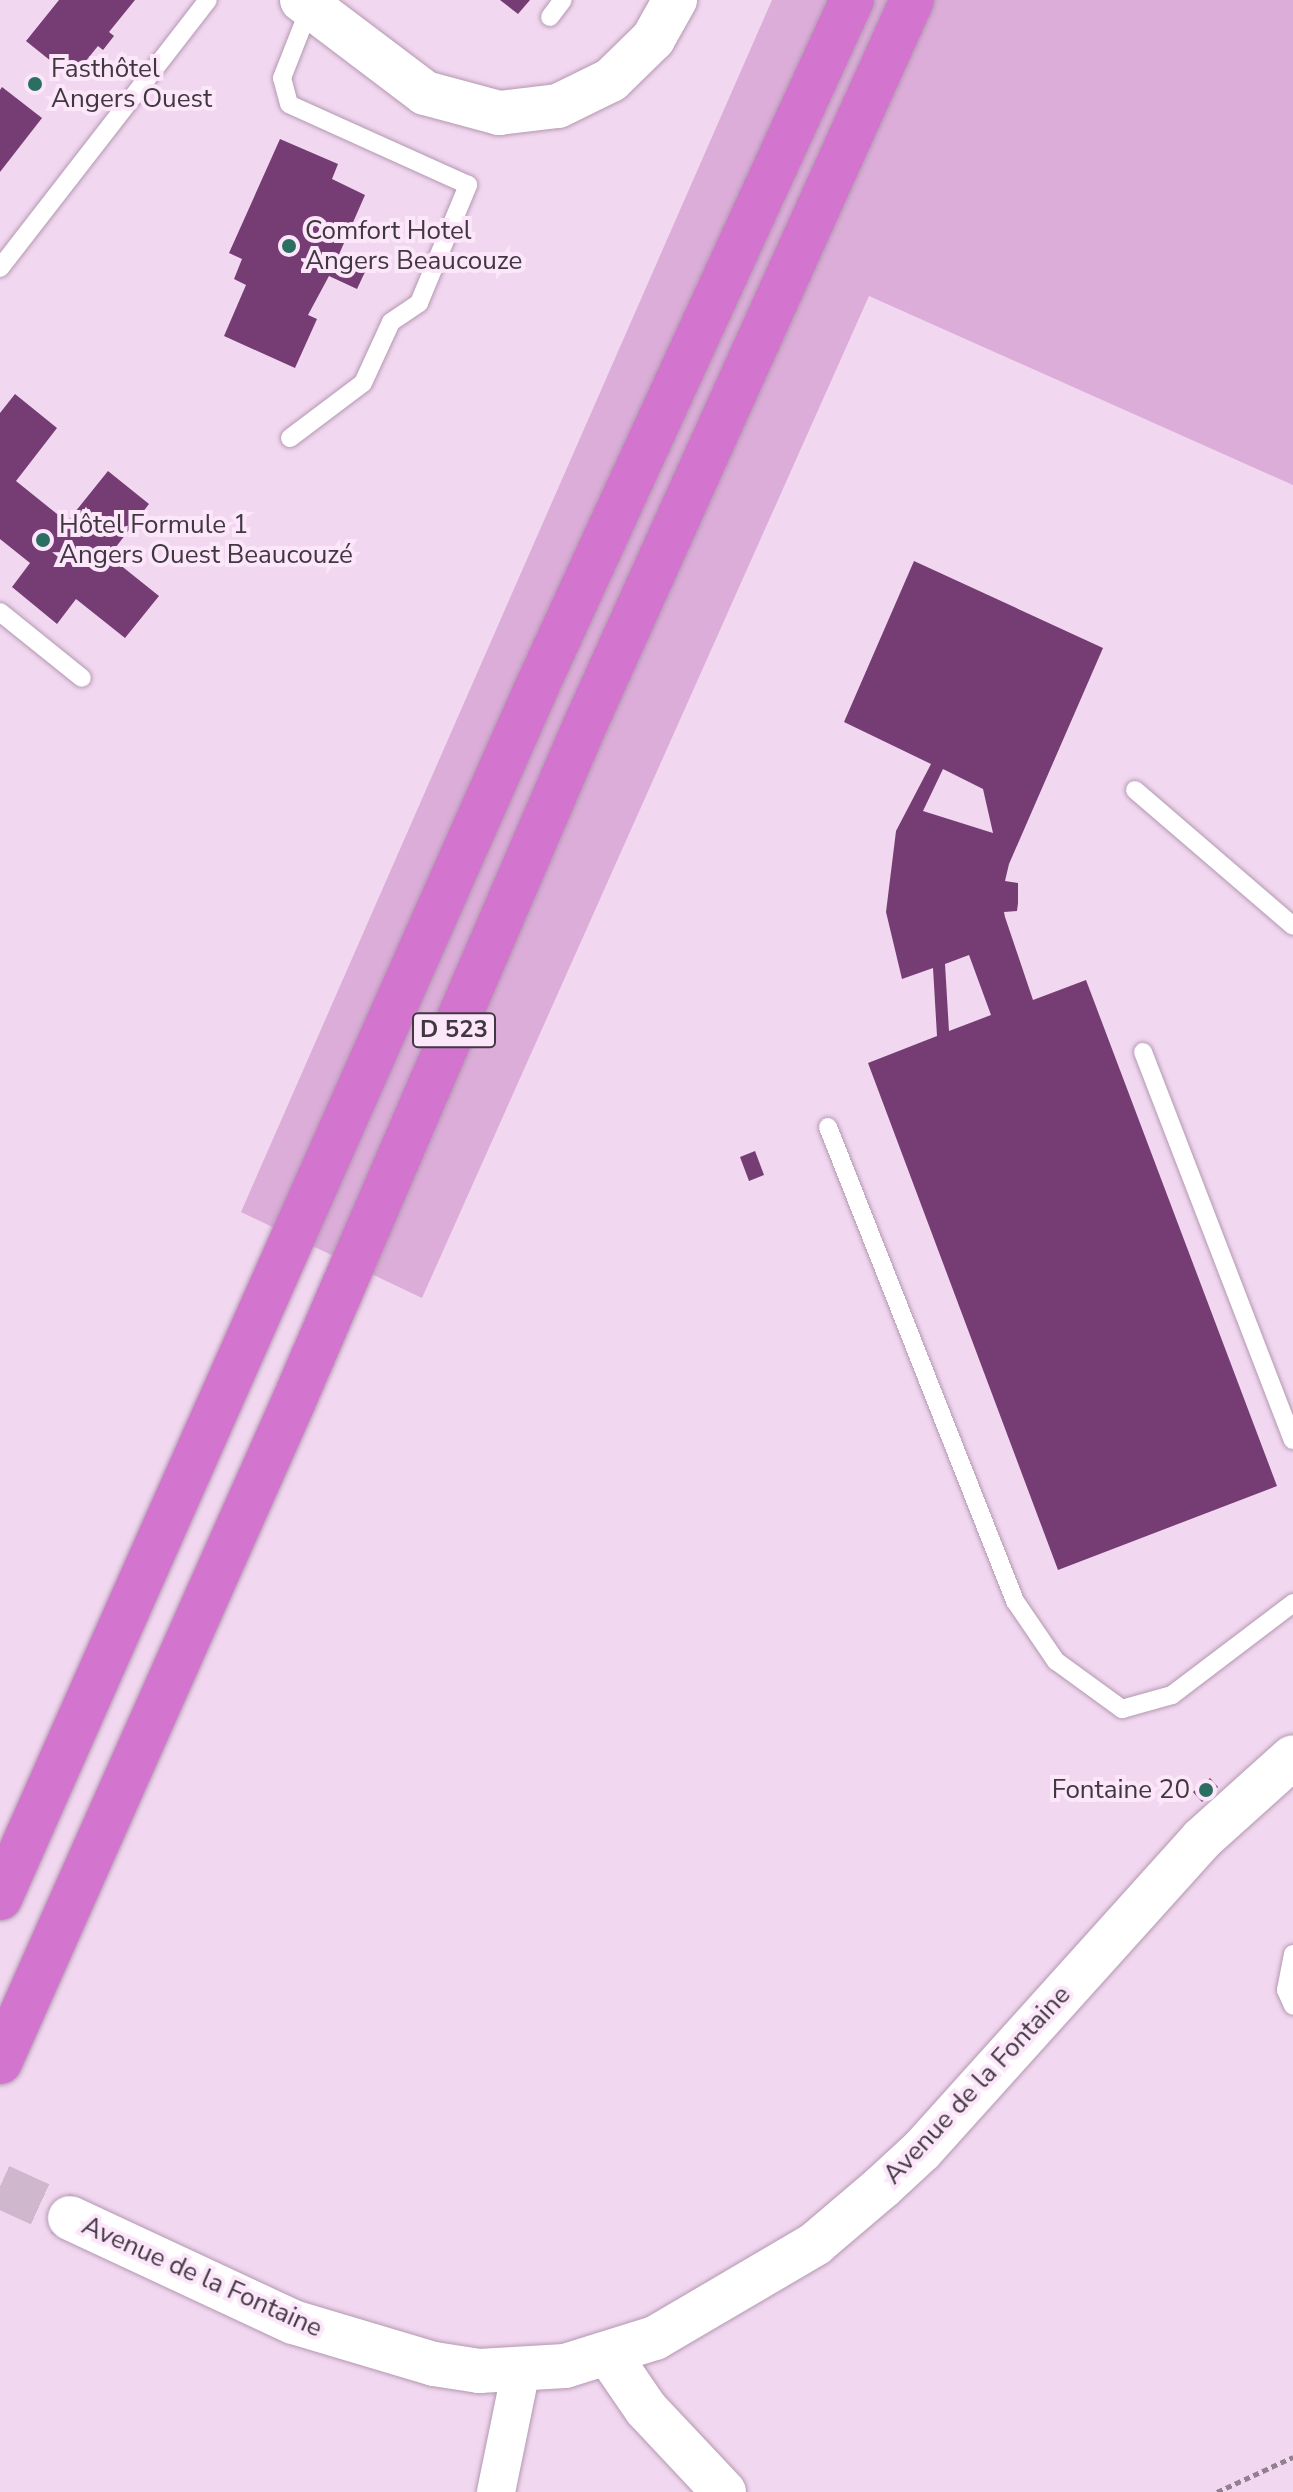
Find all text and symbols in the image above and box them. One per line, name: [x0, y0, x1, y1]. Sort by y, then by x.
place label: Fasthôtel Angers Ouest: [51, 53, 212, 114]
marker: Fasthôtel Angers Ouest: [26, 75, 44, 93]
place label: Comfort Hotel Angers Beaucouze: [305, 215, 522, 276]
marker: Comfort Hotel Angers Beaucouze: [280, 237, 298, 255]
place label: Hôtel Formule 1 Angers Ouest Beaucouzé: [59, 509, 353, 570]
marker: Hôtel Formule 1 Angers Ouest Beaucouzé: [34, 531, 52, 549]
road number: D 523: [412, 1010, 496, 1050]
place label: Fontaine 20: [1052, 1774, 1190, 1806]
marker: Fontaine 20: [1197, 1781, 1215, 1799]
street label: Avenue de la Fontaine: [877, 1979, 1077, 2191]
street label: Avenue de la Fontaine: [77, 2210, 327, 2344]

